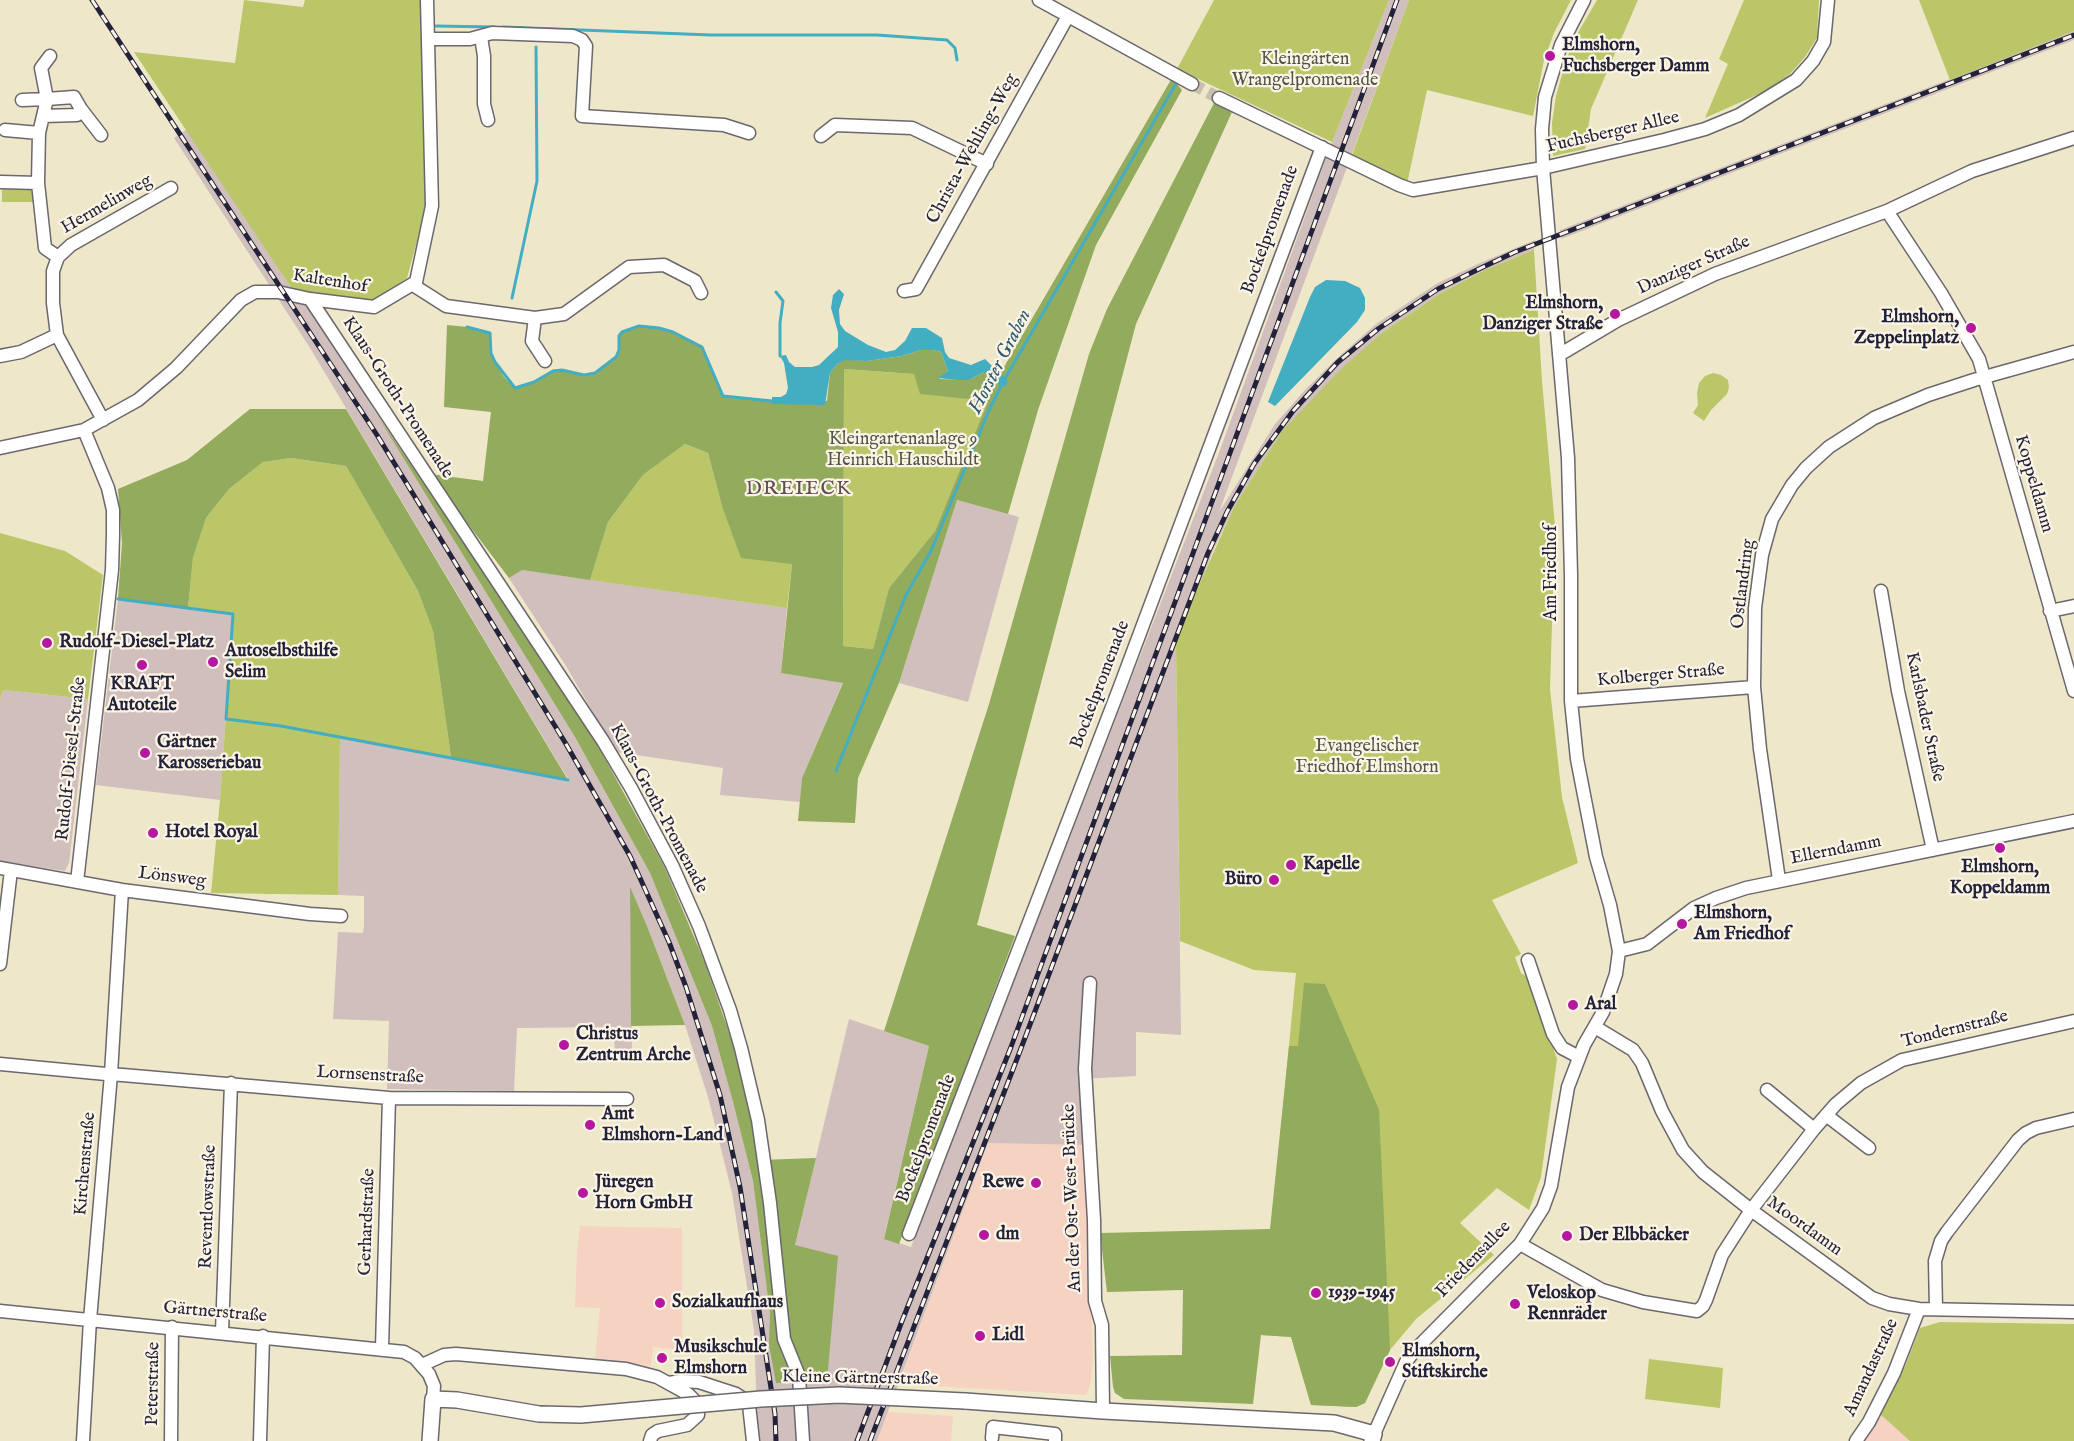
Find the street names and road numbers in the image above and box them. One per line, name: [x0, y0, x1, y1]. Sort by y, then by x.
street label: Christa-Wehling-Weg: [923, 70, 1023, 228]
street label: Fuchsberger Allee: [1544, 107, 1682, 159]
street label: Bockelpromenade: [1238, 163, 1304, 297]
street label: Hermelinweg: [58, 170, 156, 240]
street label: Danziger Straße: [1634, 232, 1754, 300]
street label: Kaltenhof: [291, 265, 369, 299]
street label: Klaus-Groth-Promenade: [337, 313, 457, 483]
street label: Koppeldamm: [2009, 433, 2057, 535]
street label: Am Friedhof: [1541, 525, 1563, 621]
street label: Ostlandring: [1728, 538, 1760, 630]
street label: Bockelpromenade: [1067, 618, 1135, 752]
street label: Karlsbader Straße: [1900, 650, 1948, 784]
street label: Kolberger Straße: [1596, 660, 1726, 692]
street label: Rudolf-Diesel-Straße: [53, 676, 91, 842]
street label: Klaus-Groth-Promenade: [604, 721, 712, 897]
street label: Ellerndamm: [1789, 832, 1883, 870]
street label: Lönsweg: [137, 863, 207, 893]
street label: Tondernstraße: [1899, 1006, 2011, 1054]
street label: Lornsenstraße: [316, 1062, 424, 1090]
street label: Bockelpromenade: [893, 1072, 961, 1206]
street label: An der Ost-West-Brücke: [1059, 1103, 1087, 1293]
street label: Kirchenstraße: [71, 1111, 101, 1217]
street label: Reventlowstraße: [196, 1144, 222, 1270]
street label: Gerhardstraße: [355, 1168, 381, 1276]
street label: Moordamm: [1762, 1192, 1846, 1262]
street label: Friedensallee: [1432, 1217, 1516, 1303]
street label: Gärtnerstraße: [162, 1298, 268, 1328]
street label: Amandastraße: [1840, 1316, 1904, 1420]
street label: Peterstraße: [142, 1342, 166, 1426]
street label: Kleine Gärtnerstraße: [782, 1367, 938, 1391]

